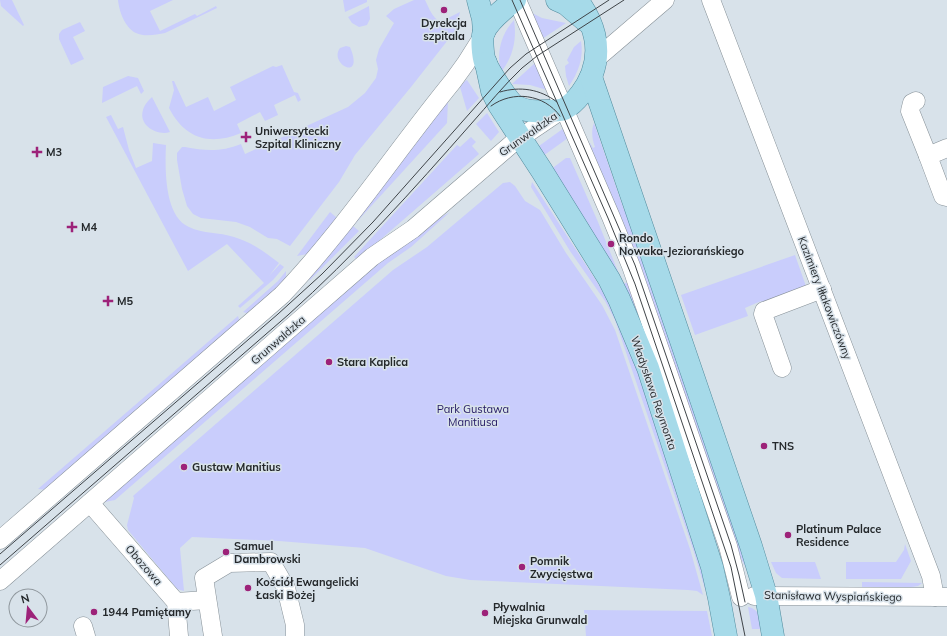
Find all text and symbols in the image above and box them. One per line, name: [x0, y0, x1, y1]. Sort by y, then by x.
marker: Dyrekcja szpitala: [439, 5, 449, 15]
place label: Dyrekcja szpitala: [421, 16, 467, 43]
street label: Grunwaldzka: [496, 109, 560, 159]
place label: Uniwersytecki Szpital Kliniczny: [255, 124, 341, 151]
marker: Uniwersytecki Szpital Kliniczny: [240, 131, 252, 143]
place label: M3: [46, 145, 63, 159]
marker: M3: [31, 146, 43, 158]
place label: M4: [81, 220, 98, 234]
marker: M4: [66, 221, 78, 233]
place label: Rondo Nowaka-Jeziorańskiego: [619, 231, 745, 258]
street label: Kazimiery Iłłakowiczówny: [795, 234, 855, 362]
marker: Rondo Nowaka-Jeziorańskiego: [606, 239, 616, 249]
place label: M5: [117, 294, 134, 308]
marker: M5: [102, 295, 114, 307]
street label: Grunwaldzka: [248, 312, 308, 368]
street label: Władysława Reymonta: [628, 334, 680, 452]
place label: Stara Kaplica: [337, 355, 408, 369]
marker: Stara Kaplica: [324, 357, 334, 367]
park label: Park Gustawa Manitiusa: [437, 402, 509, 429]
place label: TNS: [772, 439, 794, 453]
marker: TNS: [759, 441, 769, 451]
place label: Gustaw Manitius: [192, 460, 281, 474]
marker: Gustaw Manitius: [179, 462, 189, 472]
place label: Platinum Palace Residence: [796, 522, 881, 549]
marker: Platinum Palace Residence: [783, 530, 793, 540]
place label: Samuel Dambrowski: [234, 539, 301, 566]
street label: Obozowa: [123, 542, 165, 588]
marker: Samuel Dambrowski: [221, 547, 231, 557]
place label: Pomnik Zwycięstwa: [530, 554, 593, 581]
marker: Pomnik Zwycięstwa: [517, 562, 527, 572]
place label: Kościół Ewangelicki Łaski Bożej: [255, 575, 359, 602]
marker: Kościół Ewangelicki Łaski Bożej: [243, 583, 253, 593]
north arrow: [8, 588, 48, 628]
street label: Stanisława Wyspiańskiego: [764, 588, 902, 604]
text: N: [19, 591, 31, 606]
place label: Pływalnia Miejska Grunwald: [493, 600, 588, 627]
place label: 1944 Pamiętamy: [102, 605, 191, 619]
marker: 1944 Pamiętamy: [89, 607, 99, 617]
marker: Pływalnia Miejska Grunwald: [480, 608, 490, 618]

